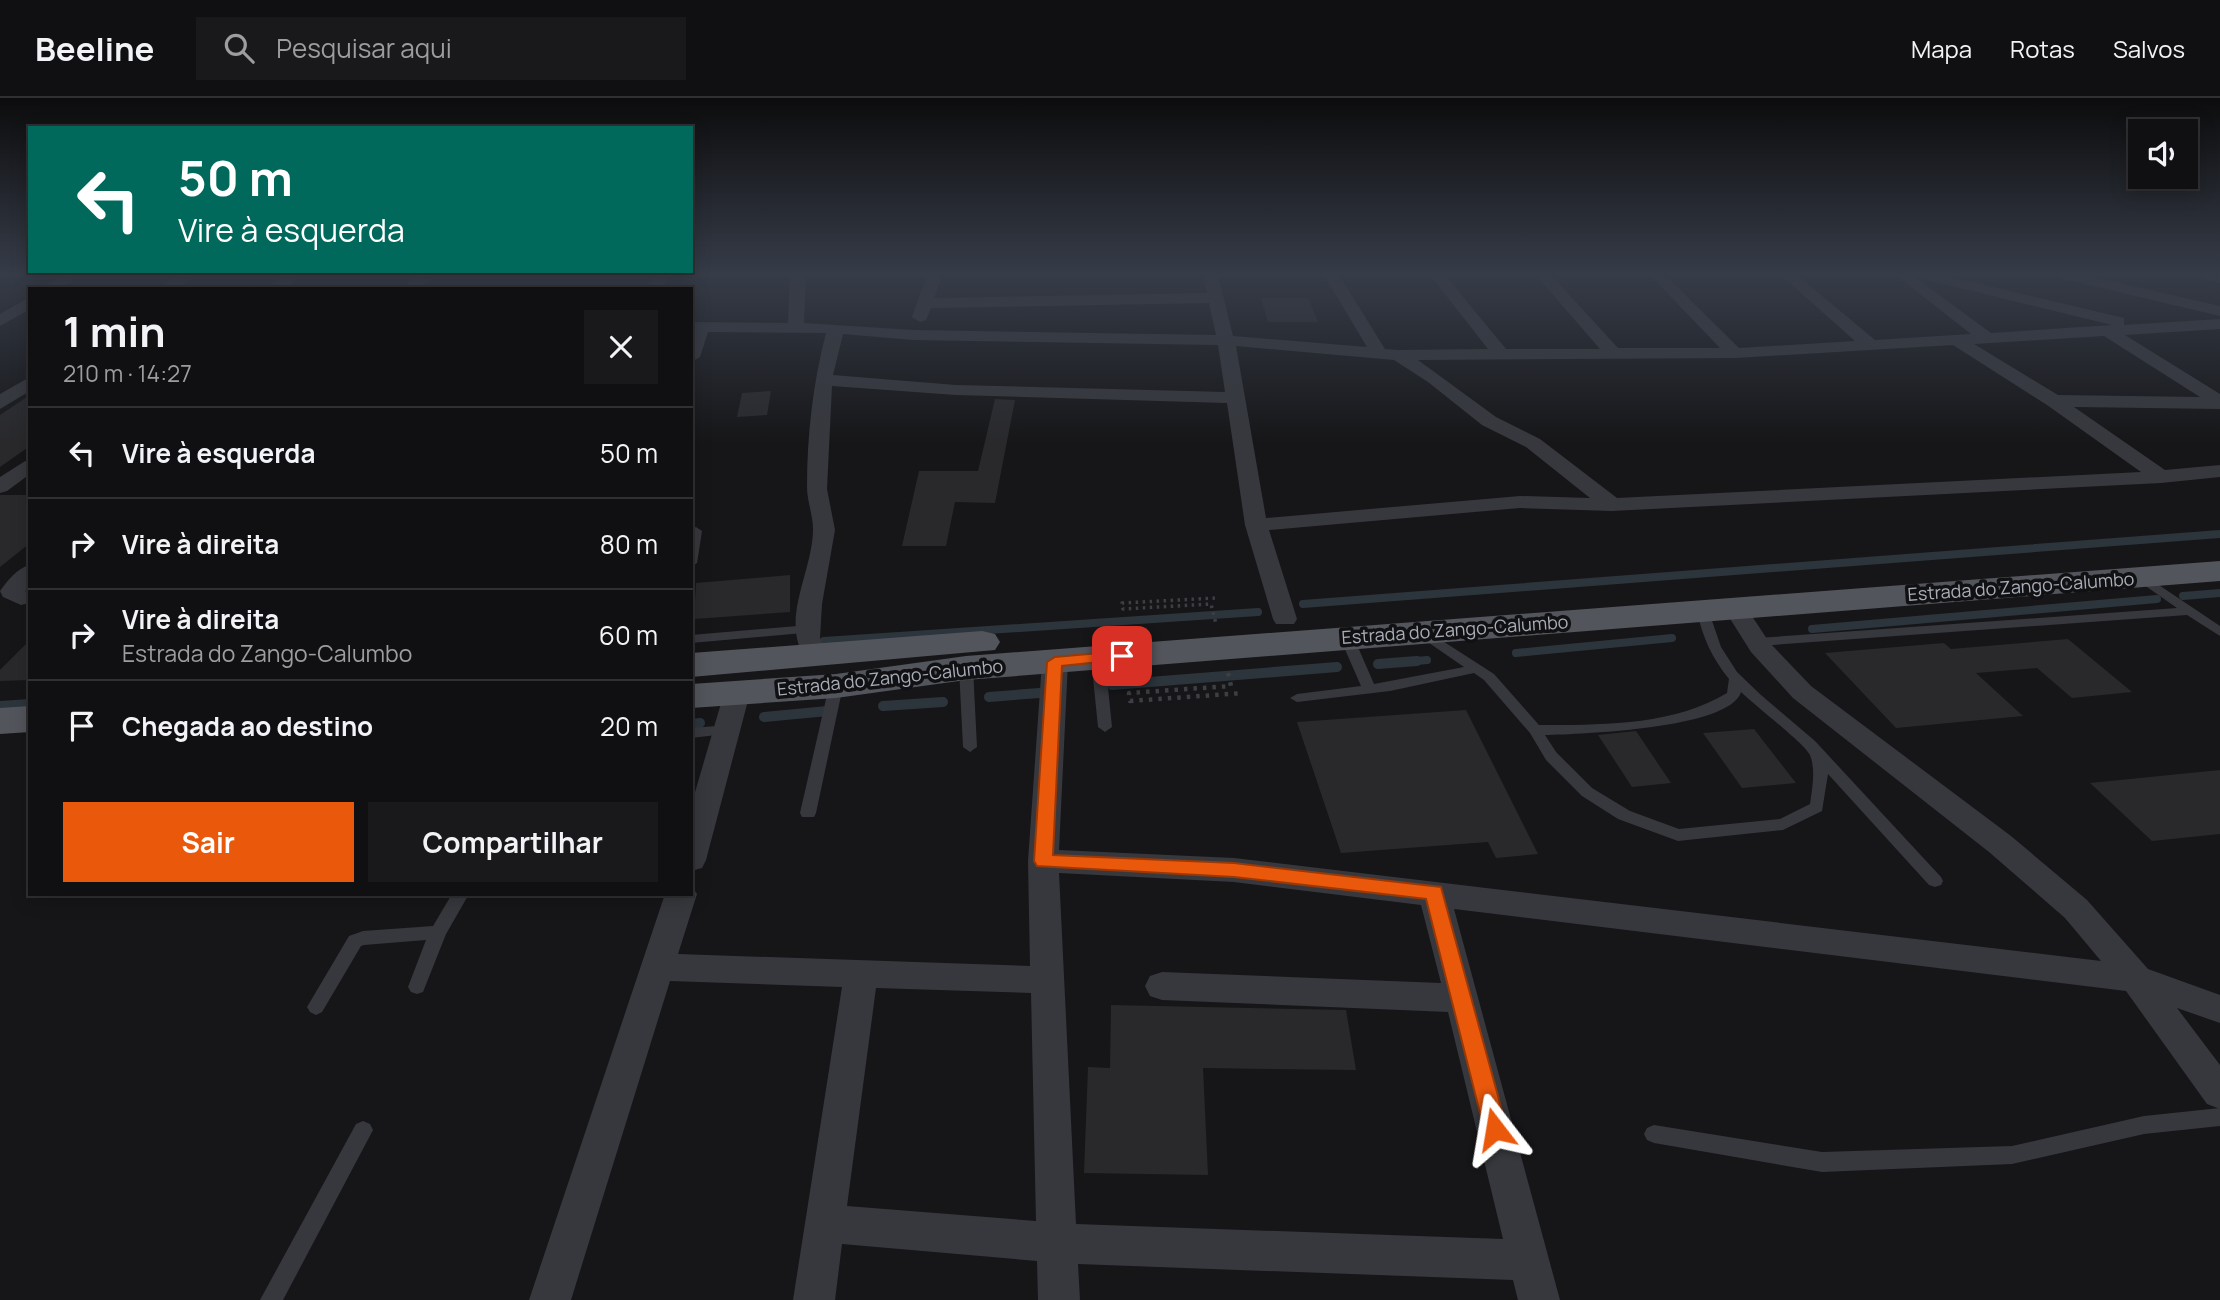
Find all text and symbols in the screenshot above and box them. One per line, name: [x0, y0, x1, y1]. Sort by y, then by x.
search box: [196, 17, 686, 80]
text: Beeline: [35, 26, 154, 71]
icon: search: [220, 29, 258, 67]
text: Pesquisar aqui: [276, 30, 452, 66]
text: Mapa: [1911, 32, 1972, 65]
text: Rotas: [2010, 32, 2075, 65]
text: Salvos: [2113, 32, 2185, 65]
map controls: [2128, 119, 2198, 189]
button: sound: [2128, 119, 2198, 189]
text: 50 m: [178, 144, 293, 211]
icon: left: [63, 154, 154, 245]
text: Vire à esquerda: [178, 208, 405, 252]
text: 1 min: [63, 302, 166, 360]
button: close: [584, 310, 658, 384]
text: 210 m · 14:27: [63, 357, 192, 389]
icon: left: [63, 434, 101, 472]
text: Vire à esquerda: [122, 435, 315, 471]
text: 50 m: [600, 435, 658, 471]
icon: right: [63, 525, 101, 563]
text: Vire à direita: [122, 526, 279, 562]
text: 80 m: [600, 526, 658, 562]
street label: Estrada do Zango-Calumbo: [1907, 566, 2135, 606]
text: Vire à direita: [122, 601, 279, 637]
street label: Estrada do Zango-Calumbo: [1341, 609, 1569, 649]
icon: right: [63, 616, 101, 654]
text: 60 m: [599, 617, 658, 653]
pin: [1092, 626, 1152, 686]
text: Estrada do Zango-Calumbo: [122, 637, 412, 669]
icon: arrive: [1103, 637, 1141, 675]
street label: Estrada do Zango-Calumbo: [776, 653, 1004, 701]
icon: arrive: [63, 707, 101, 745]
text: Chegada ao destino: [122, 708, 373, 744]
text: 20 m: [600, 708, 658, 744]
button: Sair: [63, 802, 354, 882]
button: Compartilhar: [368, 802, 658, 882]
position arrow: [1458, 1092, 1532, 1166]

